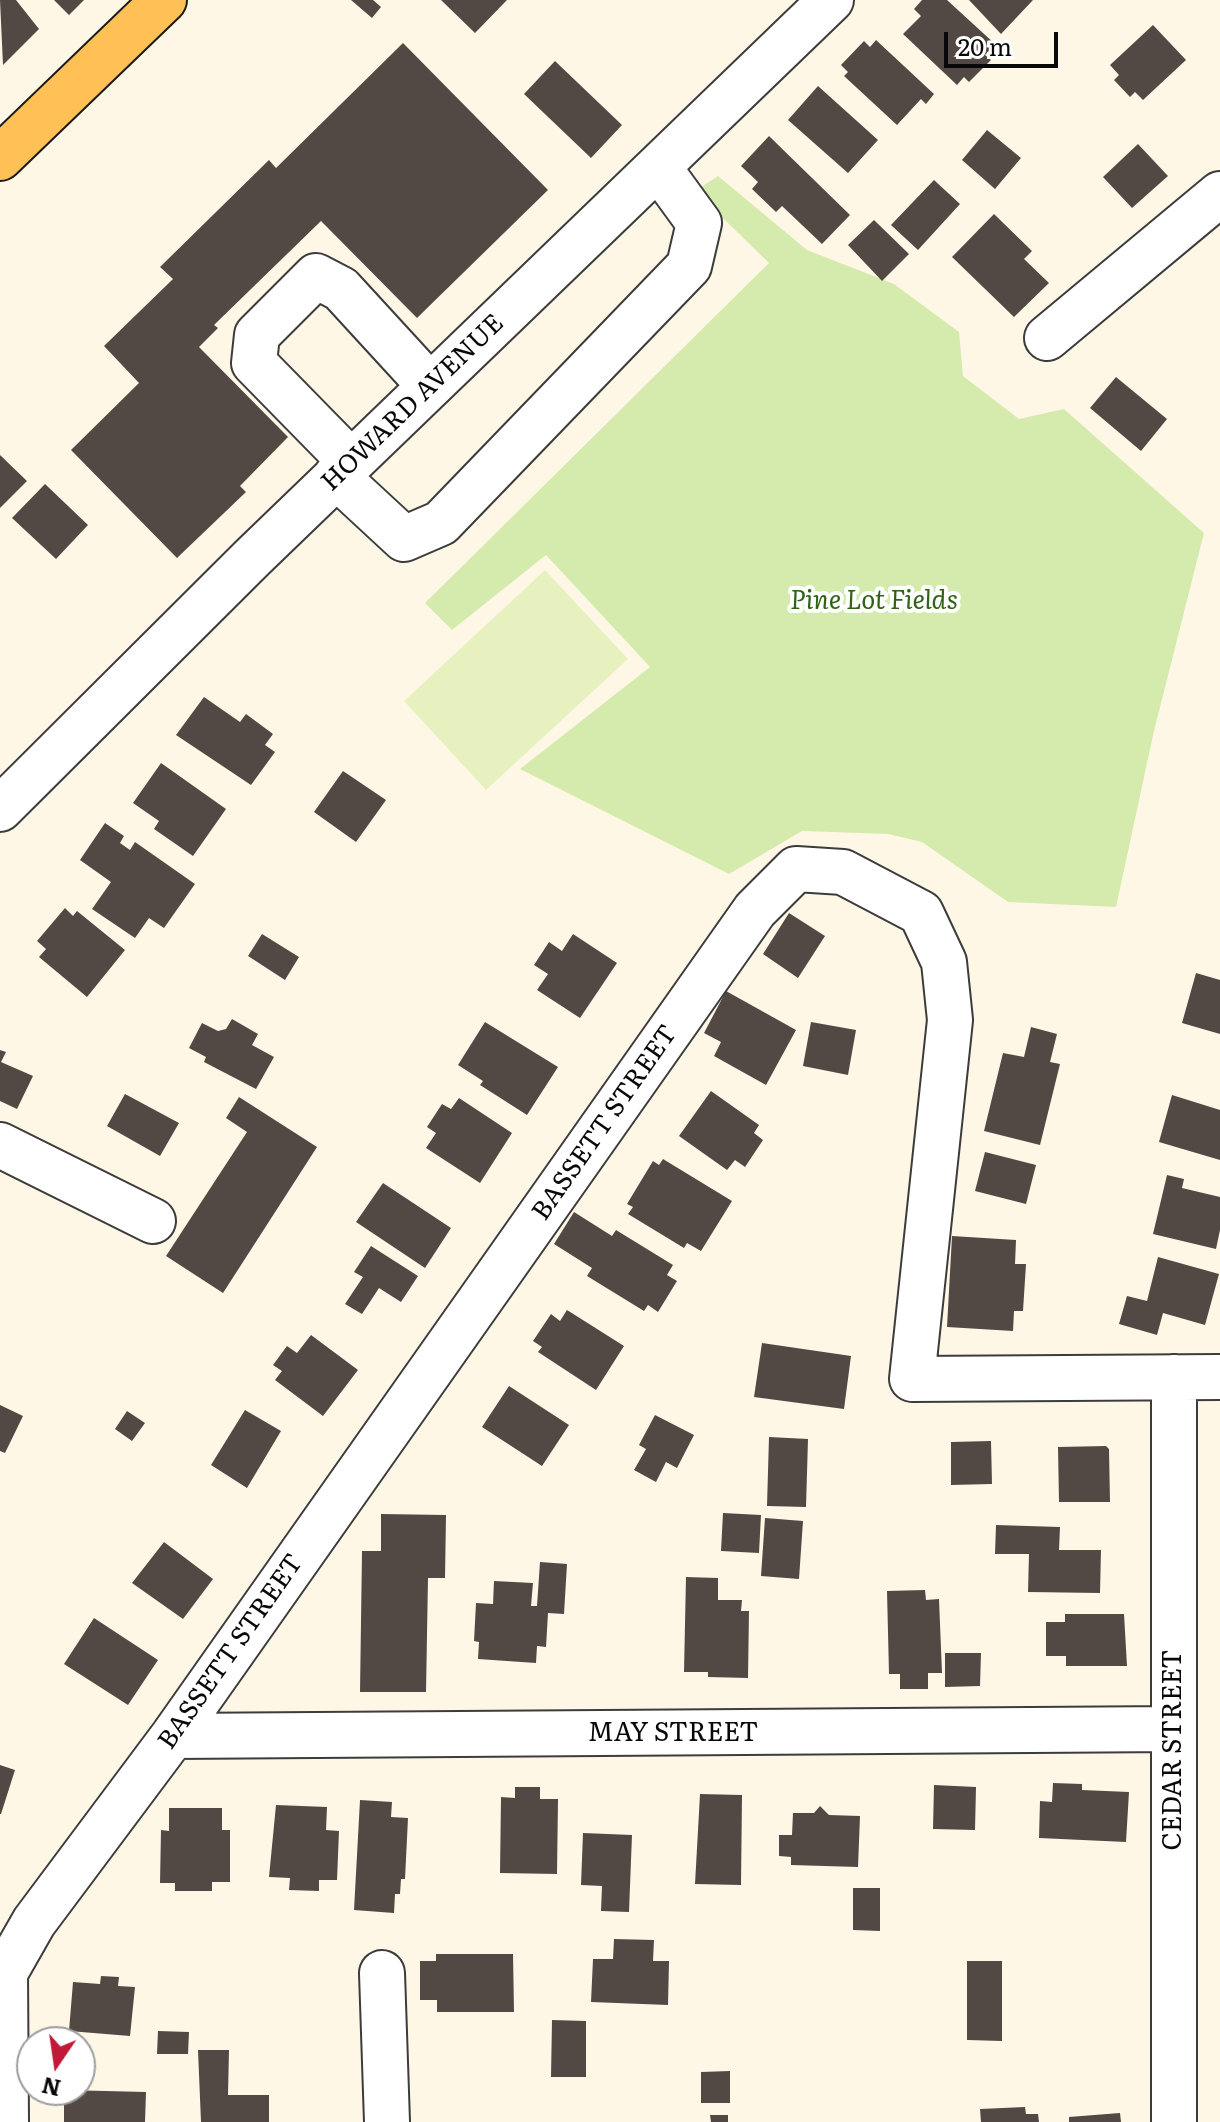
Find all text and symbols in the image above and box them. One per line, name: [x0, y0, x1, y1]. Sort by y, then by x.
scale bar: [948, 16, 1062, 66]
text: 20 m: [958, 28, 1012, 63]
street label: HOWARD AVENUE: [315, 308, 511, 498]
park label: Pine Lot Fields: [790, 585, 958, 617]
street label: BASSETT STREET: [526, 1019, 684, 1227]
street label: BASSETT STREET: [152, 1548, 310, 1756]
street label: CEDAR STREET: [1157, 1649, 1189, 1851]
street label: MAY STREET: [588, 1717, 758, 1749]
north arrow: [16, 2026, 96, 2106]
text: N: [38, 2070, 64, 2106]

